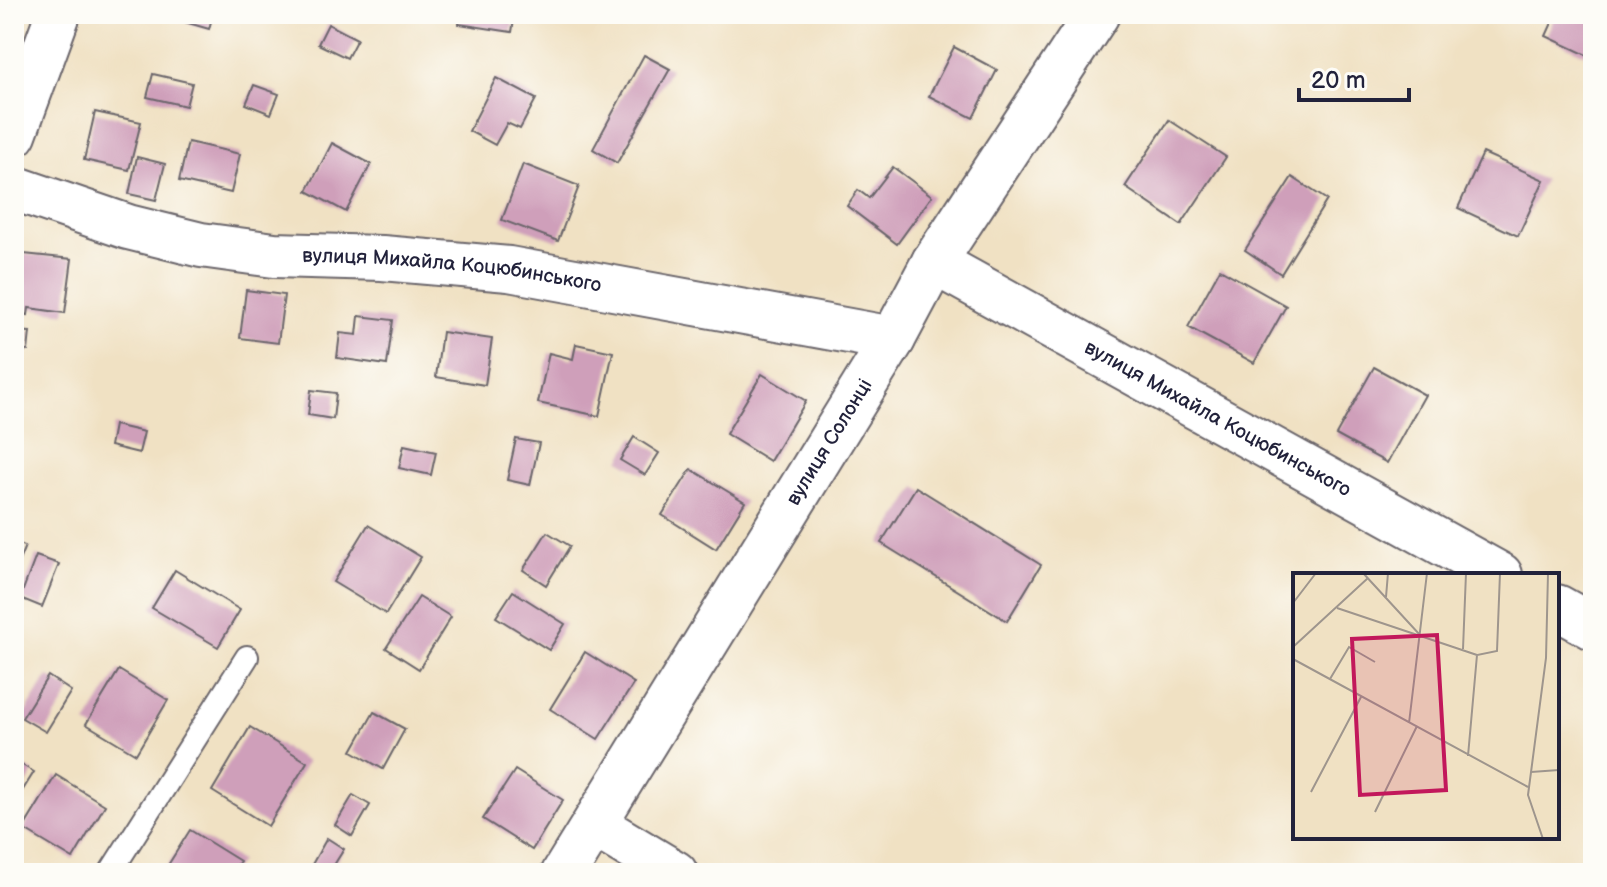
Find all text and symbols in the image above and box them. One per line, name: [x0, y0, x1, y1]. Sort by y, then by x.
scale bar: [1299, 52, 1409, 102]
text: 20 m: [1311, 66, 1366, 95]
street label: вулиця Михайла Коцюбинського: [302, 244, 603, 298]
street label: вулиця Михайла Коцюбинського: [1080, 335, 1355, 502]
street label: вулиця Солонці: [781, 375, 877, 510]
inset map: [1293, 573, 1559, 839]

